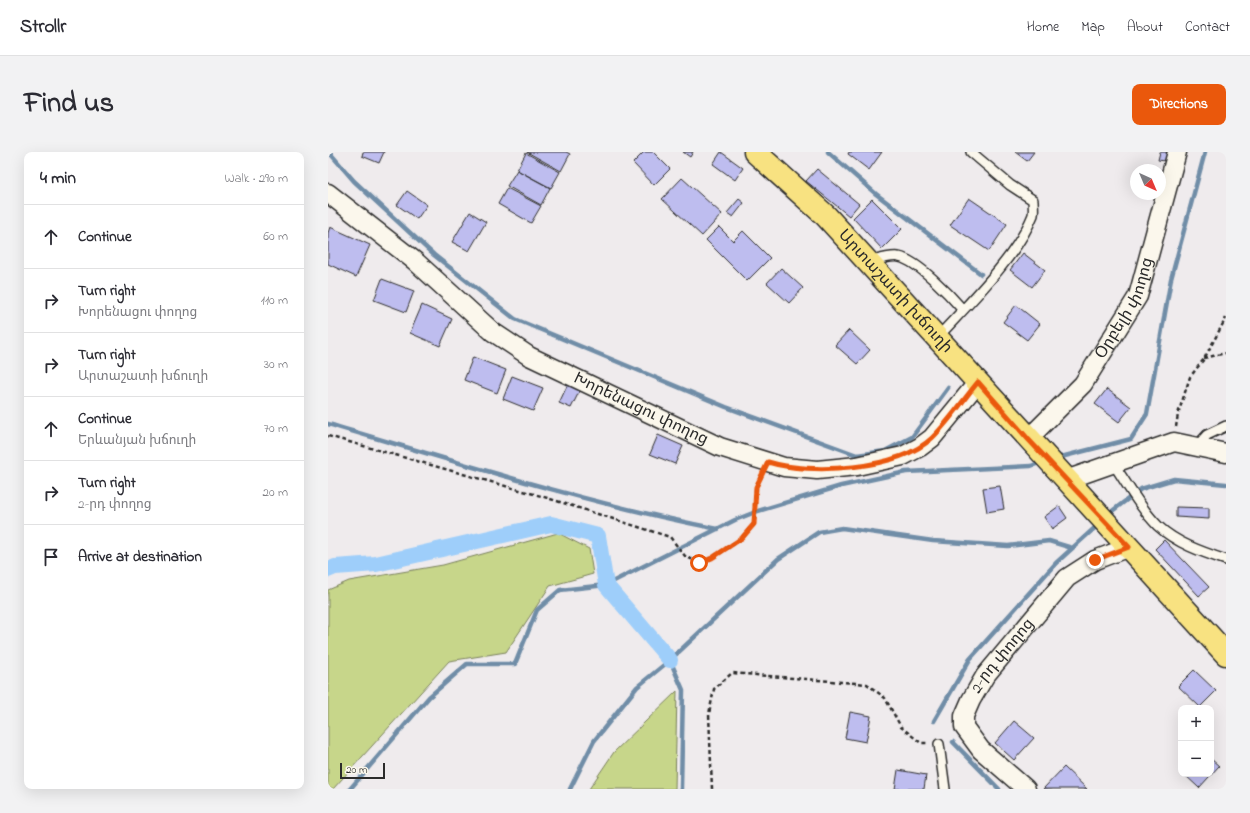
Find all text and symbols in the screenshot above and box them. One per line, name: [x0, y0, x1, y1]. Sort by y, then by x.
text: Strollr: [20, 14, 66, 41]
text: Home: [1027, 17, 1059, 38]
text: Map: [1081, 17, 1105, 38]
text: About: [1127, 17, 1163, 38]
text: Contact: [1185, 17, 1230, 38]
text: Find us: [24, 84, 114, 125]
button: Directions: [1132, 84, 1226, 125]
north arrow: [1130, 164, 1166, 200]
text: 4 min: [40, 166, 76, 191]
text: Walk · 290 m: [224, 169, 288, 188]
street label: Արտաշատի խճուղի: [832, 224, 958, 359]
icon: ahead: [40, 226, 62, 248]
text: Continue: [78, 226, 132, 248]
text: 60 m: [263, 227, 288, 246]
street label: Օրբելի փողոց: [1089, 255, 1160, 364]
text: Turn right: [78, 280, 136, 302]
icon: right: [40, 290, 62, 312]
text: 110 m: [261, 291, 288, 310]
text: Խորենացու փողոց: [78, 303, 197, 322]
text: Turn right: [78, 344, 136, 366]
icon: right: [40, 354, 62, 376]
text: 30 m: [264, 355, 288, 374]
text: Արտաշատի խճուղի: [78, 367, 208, 386]
street label: Խորենացու փողոց: [569, 367, 712, 452]
text: Continue: [78, 408, 132, 430]
icon: ahead: [40, 418, 62, 440]
text: 70 m: [264, 419, 288, 438]
text: Երևանյան խճուղի: [78, 431, 196, 450]
text: Turn right: [78, 472, 136, 494]
icon: right: [40, 482, 62, 504]
text: 20 m: [263, 483, 288, 502]
text: 2-րդ փողոց: [78, 495, 152, 514]
icon: arrive: [40, 546, 62, 568]
text: Arrive at destination: [78, 546, 202, 568]
route end: [1086, 551, 1104, 569]
route start: [690, 554, 708, 572]
street label: 2-րդ փողոց: [965, 613, 1040, 698]
map controls: [1178, 705, 1214, 777]
button: +: [1178, 705, 1214, 741]
button: −: [1178, 741, 1214, 777]
scale bar: [340, 761, 385, 780]
text: 20 m: [346, 762, 368, 778]

